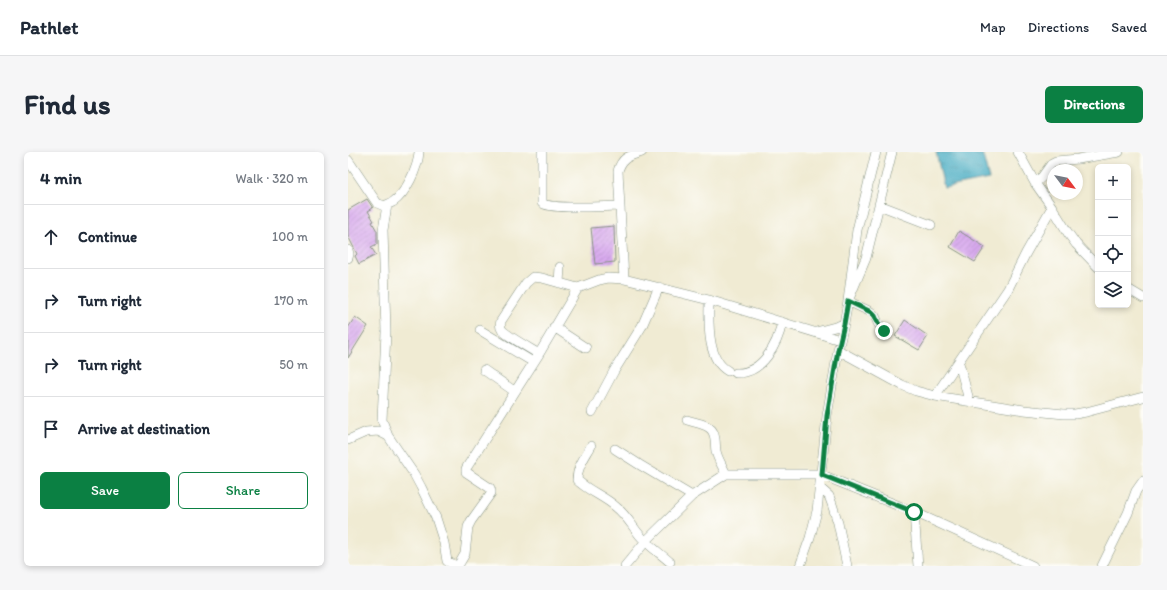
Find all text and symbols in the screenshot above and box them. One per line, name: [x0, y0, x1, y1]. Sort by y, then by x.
text: Pathlet: [20, 16, 78, 39]
text: Map: [980, 19, 1006, 36]
text: Directions: [1028, 19, 1089, 36]
text: Saved: [1111, 19, 1147, 36]
button: Directions: [1045, 86, 1143, 123]
text: Find us: [24, 87, 111, 121]
north arrow: [1047, 164, 1083, 200]
map controls: [1095, 164, 1131, 308]
button: +: [1095, 164, 1131, 200]
text: 4 min: [40, 168, 82, 188]
text: Walk · 320 m: [236, 171, 308, 186]
button: −: [1095, 200, 1131, 236]
icon: ahead: [40, 226, 62, 248]
text: Continue: [78, 228, 137, 246]
text: 100 m: [272, 229, 308, 244]
button: locate: [1095, 236, 1131, 272]
button: layers: [1095, 272, 1131, 308]
icon: right: [40, 290, 62, 312]
text: Turn right: [78, 292, 142, 310]
text: 170 m: [274, 293, 308, 308]
route end: [875, 322, 893, 340]
icon: right: [40, 354, 62, 376]
text: Turn right: [78, 356, 142, 374]
text: 50 m: [279, 357, 308, 372]
icon: arrive: [40, 418, 62, 440]
text: Arrive at destination: [78, 420, 210, 438]
button: Save: [40, 472, 170, 509]
button: Share: [178, 472, 308, 509]
route start: [905, 503, 923, 521]

